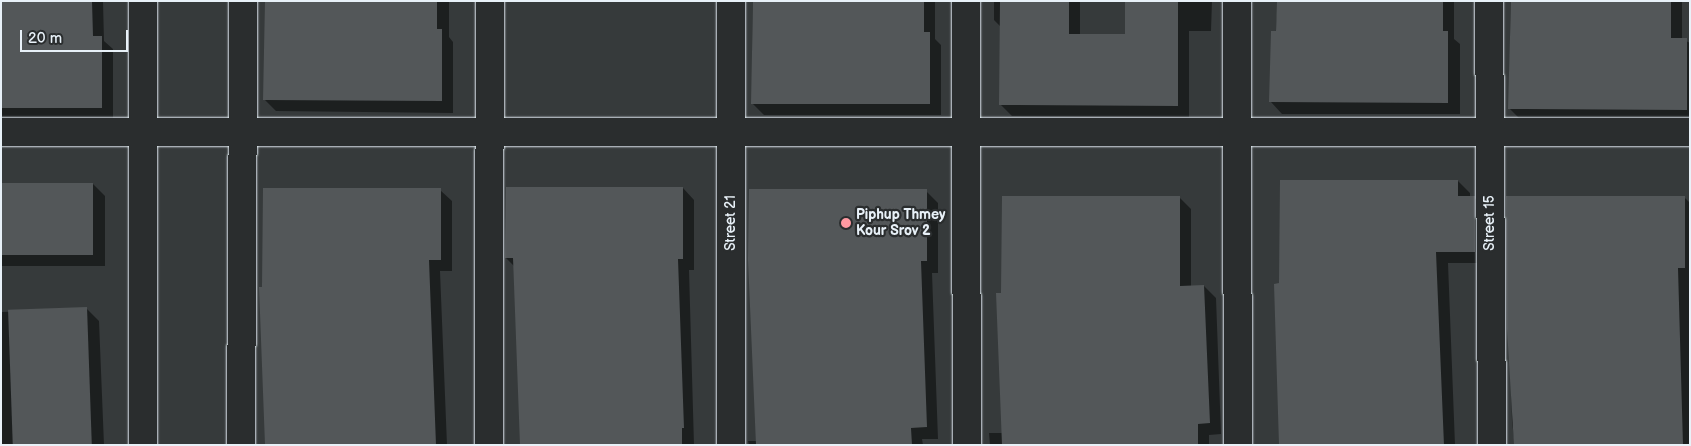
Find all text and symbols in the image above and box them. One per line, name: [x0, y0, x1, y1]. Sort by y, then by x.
scale bar: [22, 20, 130, 52]
text: 20 m: [28, 29, 62, 48]
street label: Street 21: [723, 195, 739, 251]
street label: Street 15: [1482, 195, 1498, 251]
place label: Piphup Thmey Kour Srov 2: [856, 207, 946, 240]
marker: Piphup Thmey Kour Srov 2: [840, 217, 852, 229]

